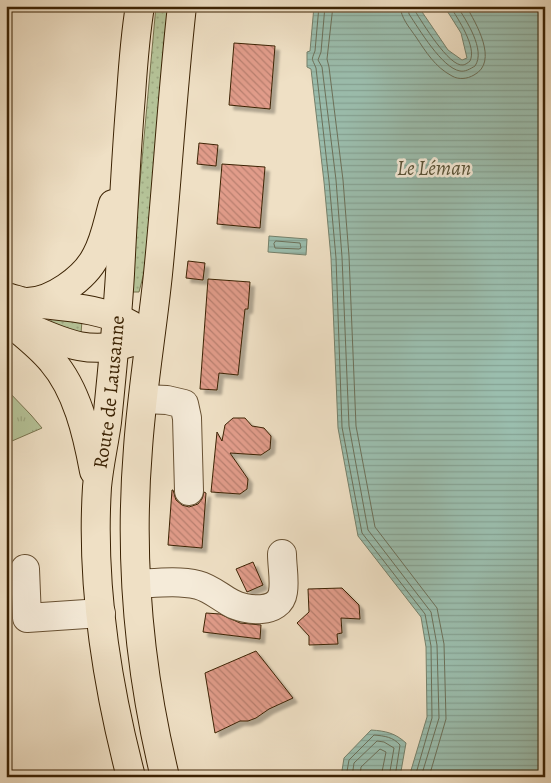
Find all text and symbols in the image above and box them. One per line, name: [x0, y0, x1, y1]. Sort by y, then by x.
water label: Le Léman: [397, 154, 471, 182]
street label: Route de Lausanne: [86, 314, 131, 471]

